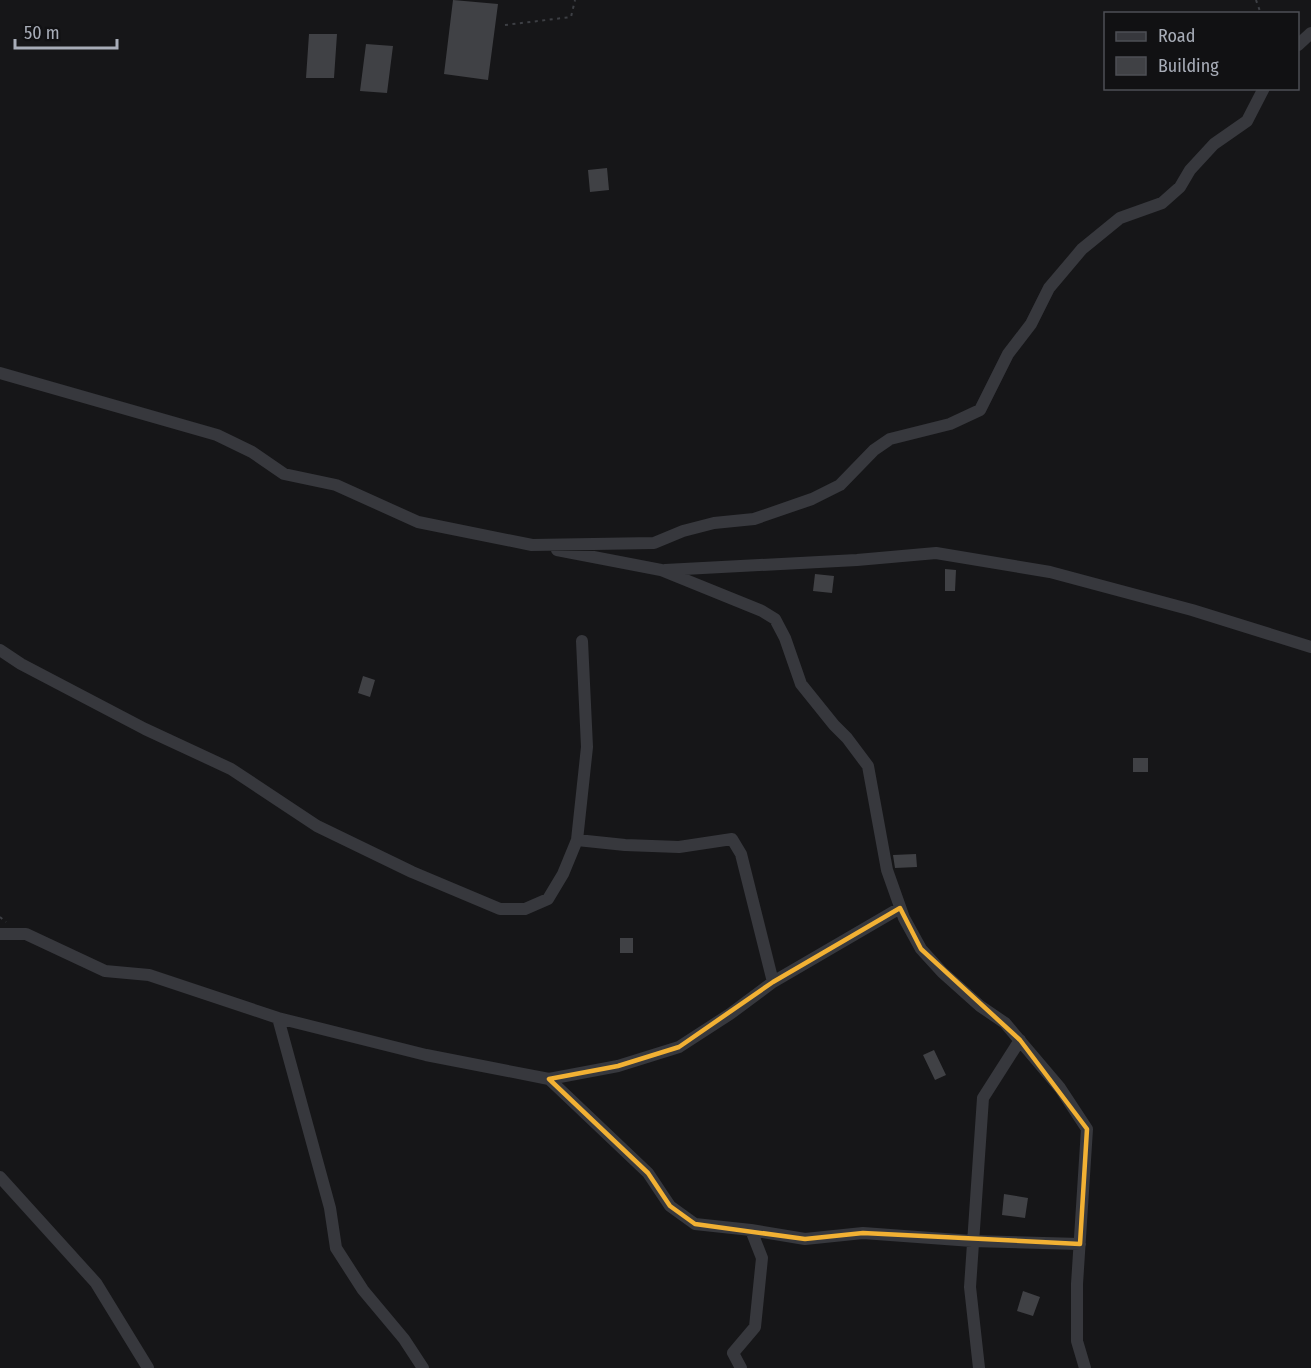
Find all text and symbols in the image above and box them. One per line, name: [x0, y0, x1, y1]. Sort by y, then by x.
scale bar: [15, 12, 117, 50]
legend: [1104, 12, 1299, 90]
text: 50 m: [24, 22, 60, 44]
text: Road: [1158, 25, 1195, 47]
text: Building: [1158, 55, 1219, 77]

